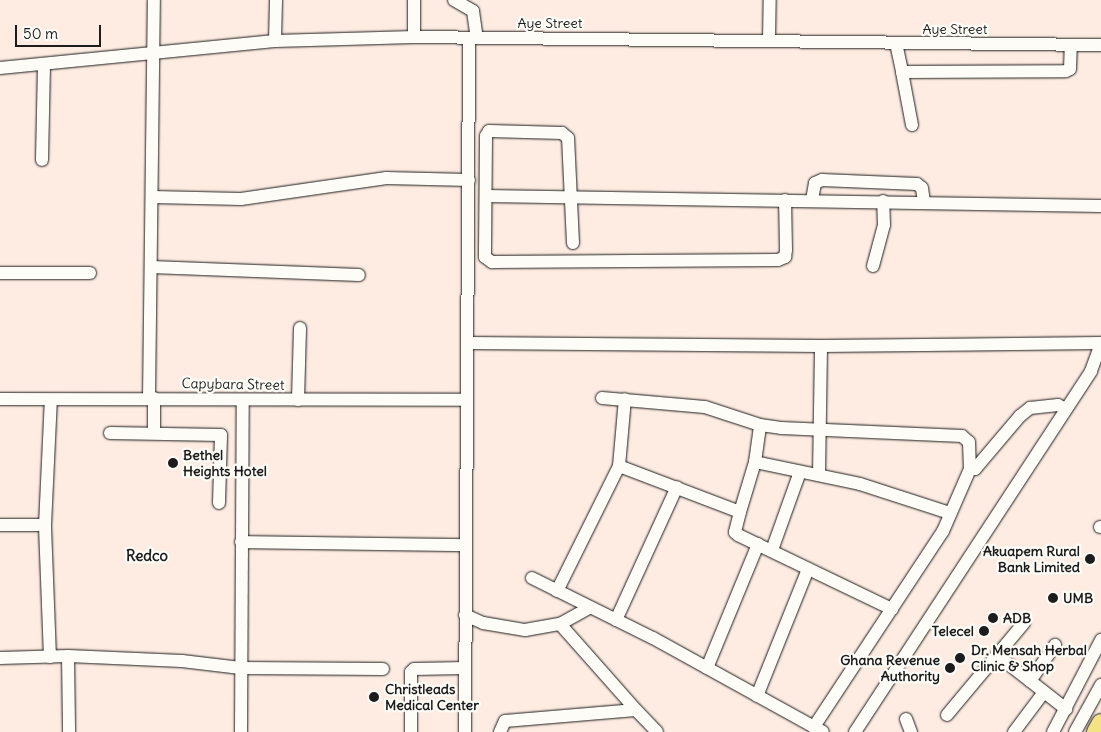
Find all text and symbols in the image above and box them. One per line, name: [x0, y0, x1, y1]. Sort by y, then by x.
scale bar: [18, 15, 104, 47]
street label: Aye Street: [517, 15, 583, 31]
street label: Aye Street: [922, 21, 988, 37]
text: 50 m: [23, 24, 58, 43]
street label: Capybara Street: [181, 375, 285, 393]
place label: Bethel Heights Hotel: [183, 447, 267, 480]
marker: Bethel Heights Hotel: [167, 457, 179, 469]
place label: Akuapem Rural Bank Limited: [983, 543, 1080, 576]
district label: Redco: [126, 547, 168, 565]
marker: Akuapem Rural Bank Limited: [1084, 553, 1096, 565]
place label: UMB: [1063, 590, 1093, 606]
marker: UMB: [1047, 592, 1059, 604]
place label: ADB: [1003, 610, 1031, 626]
marker: ADB: [987, 612, 999, 624]
place label: Telecel: [932, 623, 974, 639]
marker: Telecel: [978, 625, 990, 637]
place label: Dr. Mensah Herbal Clinic & Shop: [971, 642, 1087, 674]
marker: Dr. Mensah Herbal Clinic & Shop: [953, 651, 967, 665]
place label: Ghana Revenue Authority: [840, 652, 940, 684]
marker: Ghana Revenue Authority: [944, 662, 956, 674]
place label: Christleads Medical Center: [385, 681, 479, 714]
marker: Christleads Medical Center: [367, 690, 381, 704]

